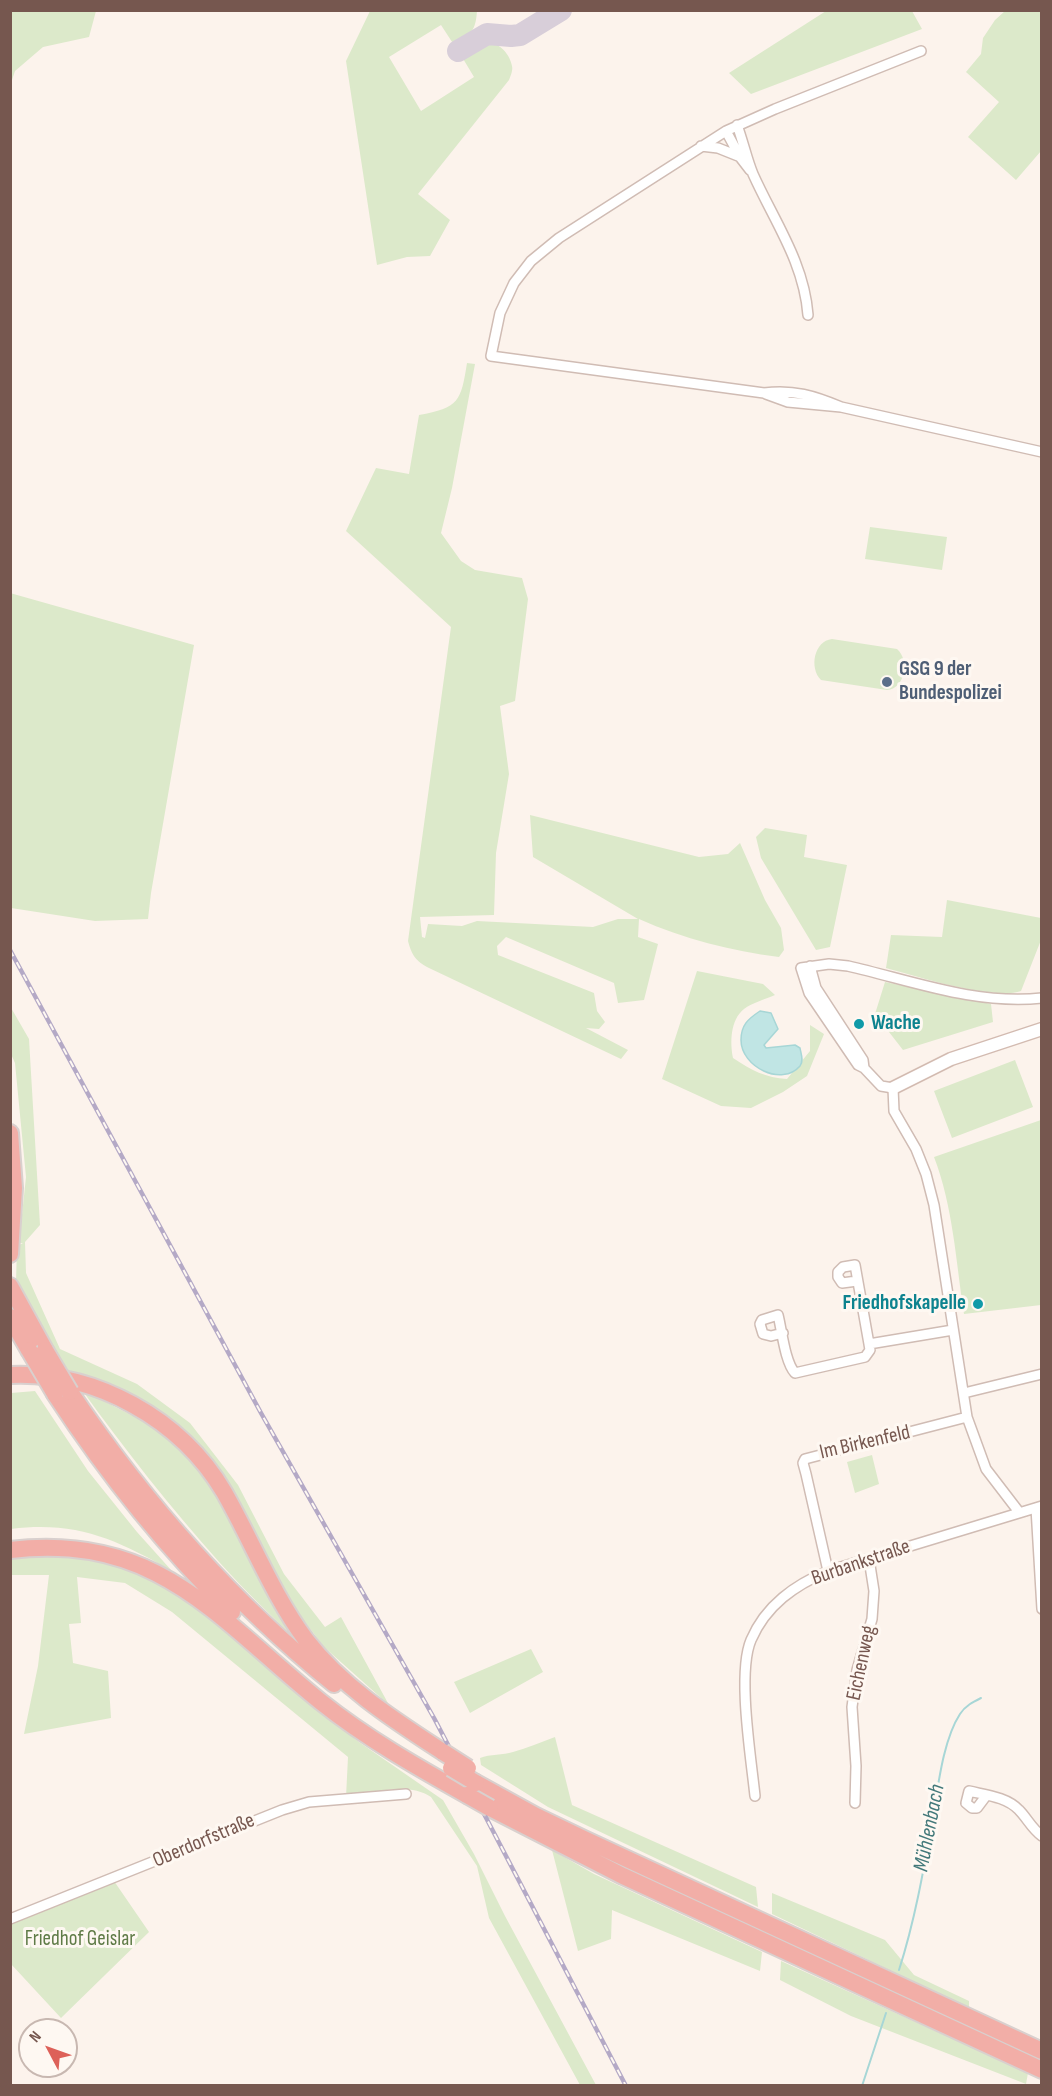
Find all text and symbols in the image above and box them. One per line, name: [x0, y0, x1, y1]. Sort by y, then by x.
place label: GSG 9 der Bundespolizei: [899, 657, 1002, 707]
marker: GSG 9 der Bundespolizei: [880, 675, 894, 689]
place label: Wache: [871, 1011, 921, 1037]
marker: Wache: [852, 1017, 866, 1031]
place label: Friedhofskapelle: [843, 1291, 966, 1317]
marker: Friedhofskapelle: [971, 1297, 985, 1311]
street label: Im Birkenfeld: [817, 1420, 913, 1466]
street label: Burbankstraße: [808, 1534, 914, 1592]
street label: Eichenweg: [842, 1623, 882, 1703]
water label: Mühlenbach: [909, 1782, 951, 1874]
street label: Oberdorfstraße: [149, 1808, 259, 1874]
park label: Friedhof Geislar: [25, 1927, 135, 1953]
north arrow: [18, 2018, 78, 2078]
text: N: [26, 2028, 46, 2047]

